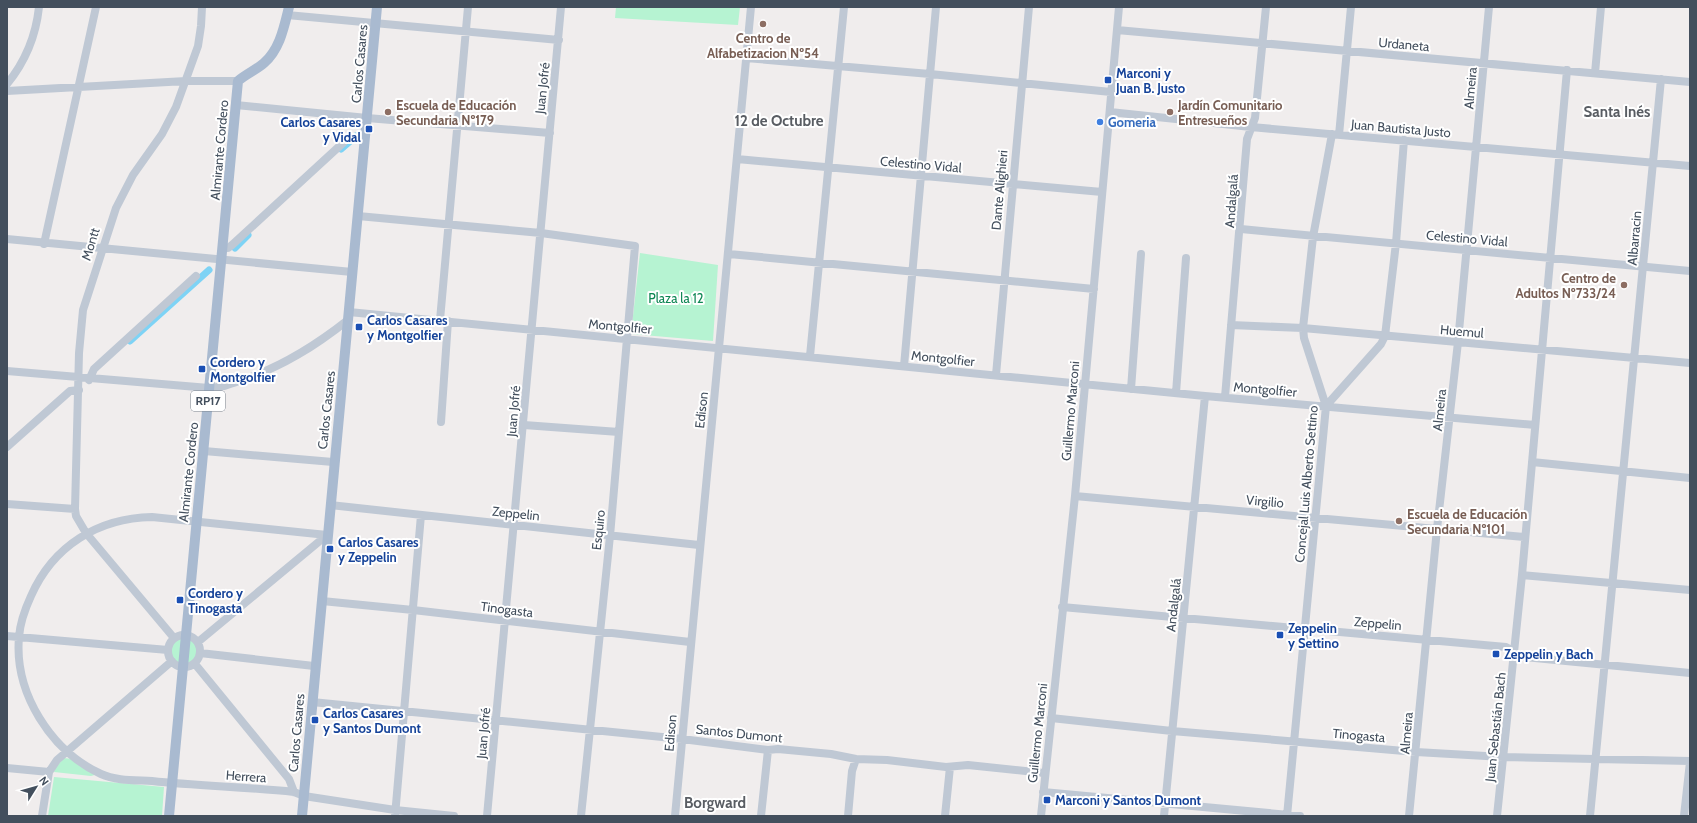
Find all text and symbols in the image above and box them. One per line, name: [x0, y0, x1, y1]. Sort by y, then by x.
marker: Centro de Alfabetizacion Nº54: [758, 19, 768, 29]
street label: Carlos Casares: [348, 24, 370, 104]
place label: Centro de Alfabetizacion Nº54: [707, 30, 819, 61]
street label: Urdaneta: [1378, 34, 1431, 54]
street label: Juan Jofré: [531, 61, 553, 115]
place label: Marconi y Juan B. Justo: [1115, 65, 1186, 96]
street label: Almeira: [1460, 66, 1480, 110]
marker: Marconi y Juan B. Justo: [1103, 75, 1113, 85]
place label: Escuela de Educación Secundaria Nº179: [396, 97, 516, 128]
place label: Jardín Comunitario Entresueños: [1177, 97, 1283, 128]
street label: Almirante Cordero: [207, 99, 231, 201]
district label: Santa Inés: [1584, 103, 1650, 121]
marker: Escuela de Educación Secundaria Nº179: [383, 107, 393, 117]
marker: Jardín Comunitario Entresueños: [1165, 107, 1175, 117]
district label: 12 de Octubre: [734, 112, 824, 130]
place label: Carlos Casares y Vidal: [280, 114, 362, 145]
place label: Gomeria: [1108, 114, 1156, 130]
street label: Juan Bautista Justo: [1349, 116, 1452, 140]
marker: Gomeria: [1095, 117, 1105, 127]
marker: Carlos Casares y Vidal: [364, 124, 374, 134]
street label: Dante Alighieri: [988, 149, 1010, 231]
street label: Celestino Vidal: [880, 152, 962, 176]
street label: Andalgalá: [1221, 173, 1241, 228]
street label: Albarracin: [1624, 210, 1644, 266]
street label: Montt: [77, 225, 103, 262]
street label: Celestino Vidal: [1426, 226, 1508, 250]
place label: Centro de Adultos Nº733/24: [1515, 270, 1616, 301]
marker: Centro de Adultos Nº733/24: [1619, 280, 1629, 290]
park label: Plaza la 12: [648, 290, 704, 306]
place label: Carlos Casares y Montgolfier: [367, 312, 448, 343]
street label: Montgolfier: [588, 315, 653, 337]
street label: Huemul: [1439, 321, 1485, 341]
marker: Carlos Casares y Montgolfier: [354, 322, 364, 332]
street label: Montgolfier: [911, 347, 976, 369]
place label: Cordero y Montgolfier: [210, 354, 276, 385]
street label: Guillermo Marconi: [1058, 360, 1082, 462]
marker: Cordero y Montgolfier: [197, 364, 207, 374]
street label: Carlos Casares: [314, 369, 338, 450]
street label: Montgolfier: [1233, 378, 1298, 400]
street label: Juan Jofré: [503, 384, 523, 438]
street label: Almeira: [1429, 387, 1449, 432]
road number: RP17: [191, 391, 225, 411]
street label: Edison: [691, 391, 711, 429]
street label: Concejal Luis Alberto Settino: [1291, 405, 1322, 563]
street label: Almirante Cordero: [175, 421, 201, 523]
street label: Virgilio: [1245, 491, 1285, 511]
street label: Zeppelin: [491, 503, 541, 523]
place label: Escuela de Educación Secundaria Nº101: [1407, 506, 1527, 537]
street label: Esquiro: [588, 509, 608, 551]
marker: Escuela de Educación Secundaria Nº101: [1394, 516, 1404, 526]
place label: Carlos Casares y Zeppelin: [338, 534, 419, 565]
marker: Carlos Casares y Zeppelin: [325, 544, 335, 554]
street label: Andalgalá: [1162, 577, 1184, 633]
place label: Cordero y Tinogasta: [188, 585, 243, 616]
marker: Cordero y Tinogasta: [175, 595, 185, 605]
street label: Tinogasta: [480, 598, 535, 620]
street label: Zeppelin: [1354, 613, 1402, 633]
place label: Zeppelin y Settino: [1288, 620, 1339, 651]
marker: Zeppelin y Settino: [1275, 630, 1285, 640]
place label: Zeppelin y Bach: [1504, 646, 1593, 662]
marker: Zeppelin y Bach: [1491, 649, 1501, 659]
street label: Juan Sebastián Bach: [1481, 671, 1509, 784]
street label: Guillermo Marconi: [1024, 682, 1050, 784]
street label: Carlos Casares: [285, 693, 307, 773]
place label: Carlos Casares y Santos Dumont: [323, 705, 422, 736]
street label: Juan Jofré: [473, 706, 493, 760]
street label: Almeira: [1396, 711, 1416, 755]
street label: Edison: [660, 714, 680, 752]
marker: Carlos Casares y Santos Dumont: [310, 715, 320, 725]
street label: Santos Dumont: [695, 720, 784, 746]
street label: Tinogasta: [1332, 725, 1387, 745]
north arrow: [16, 767, 56, 807]
street label: Herrera: [225, 767, 268, 785]
text: N: [36, 774, 52, 788]
place label: Marconi y Santos Dumont: [1055, 792, 1201, 808]
district label: Borgward: [684, 794, 746, 812]
marker: Marconi y Santos Dumont: [1042, 795, 1052, 805]

